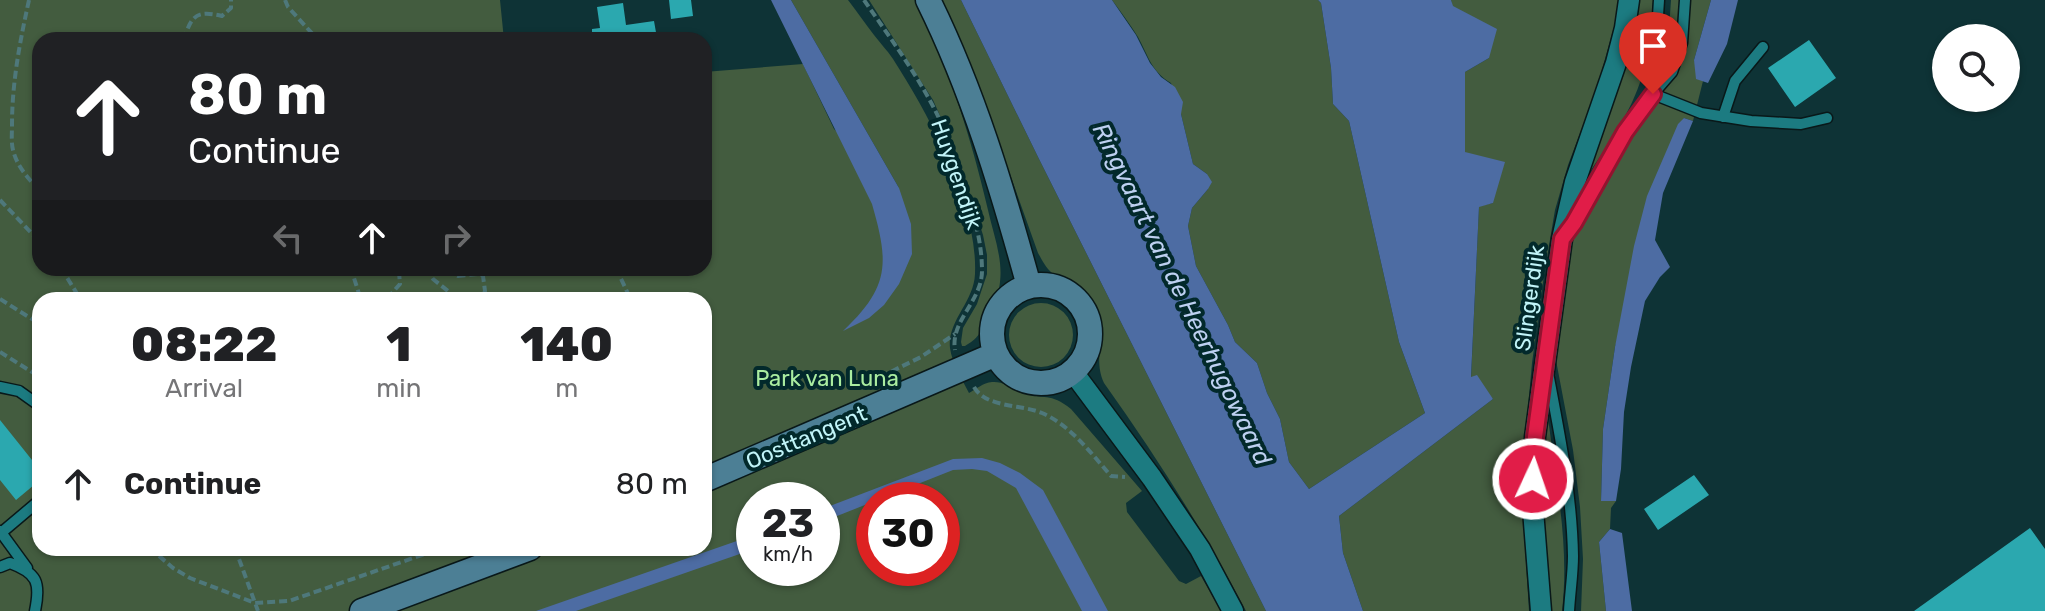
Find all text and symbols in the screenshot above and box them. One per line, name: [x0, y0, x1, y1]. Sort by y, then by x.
pin: [1619, 12, 1687, 94]
icon: arrive: [1631, 24, 1675, 68]
map controls: [1932, 24, 2020, 112]
button: search: [1932, 24, 2020, 112]
text: 80 m: [188, 62, 327, 128]
icon: ahead: [56, 64, 160, 168]
street label: Huygendijk: [925, 115, 988, 233]
water label: Ringvaart van de Heerhugowaard: [1087, 118, 1278, 470]
text: Continue: [188, 129, 341, 172]
icon: left: [266, 216, 310, 260]
icon: ahead: [350, 216, 394, 260]
icon: right: [434, 216, 478, 260]
street label: Slingerdijk: [1509, 243, 1550, 353]
text: 08:22: [131, 316, 277, 373]
text: 1: [386, 316, 411, 373]
text: 140: [520, 316, 613, 373]
park label: Park van Luna: [755, 365, 899, 392]
text: Arrival: [165, 373, 243, 404]
text: min: [376, 373, 421, 404]
text: m: [555, 373, 578, 404]
street label: Oosttangent: [742, 400, 871, 475]
position arrow: [1491, 437, 1575, 521]
icon: ahead: [56, 462, 100, 506]
text: Continue: [124, 466, 261, 502]
text: 80 m: [616, 466, 688, 502]
speed limit sign: 30: [856, 482, 960, 586]
text: 23: [762, 500, 814, 547]
text: km/h: [763, 542, 813, 566]

